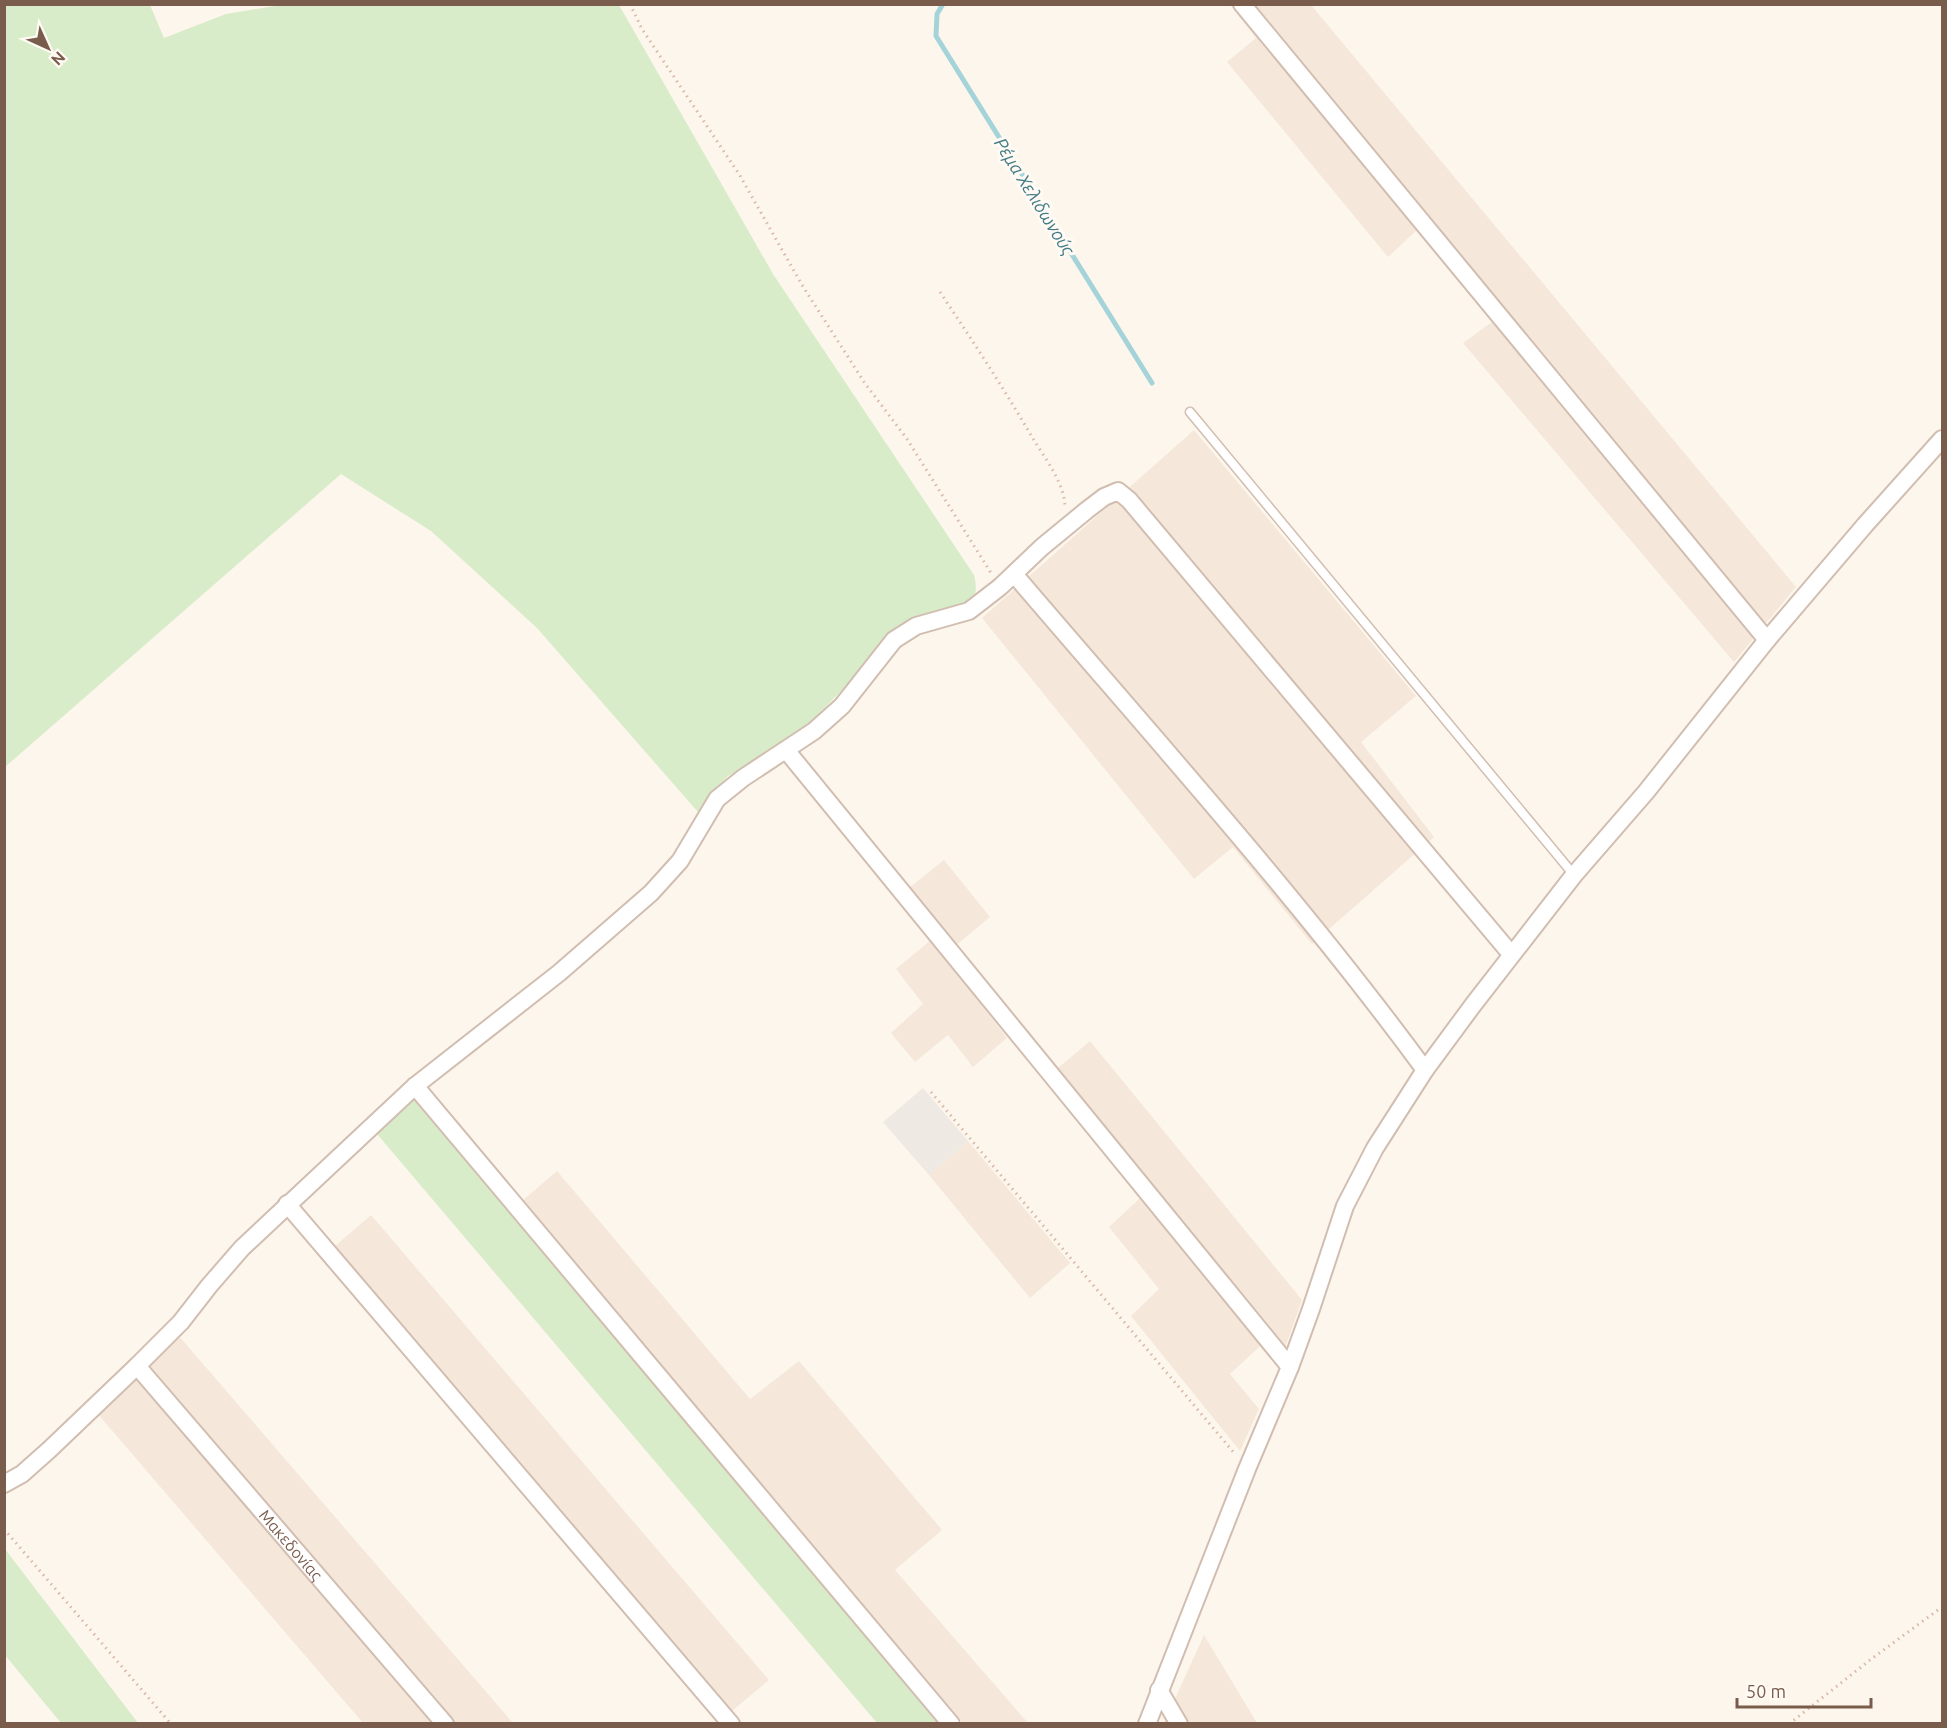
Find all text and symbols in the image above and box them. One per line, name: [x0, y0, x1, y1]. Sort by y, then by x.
north arrow: [18, 18, 78, 78]
text: N: [48, 48, 69, 69]
water label: Ρέμα Χελιδωνούς: [990, 134, 1080, 260]
street label: Μακεδονίας: [256, 1506, 326, 1584]
scale bar: [1737, 1671, 1870, 1709]
text: 50 m: [1746, 1681, 1786, 1701]

